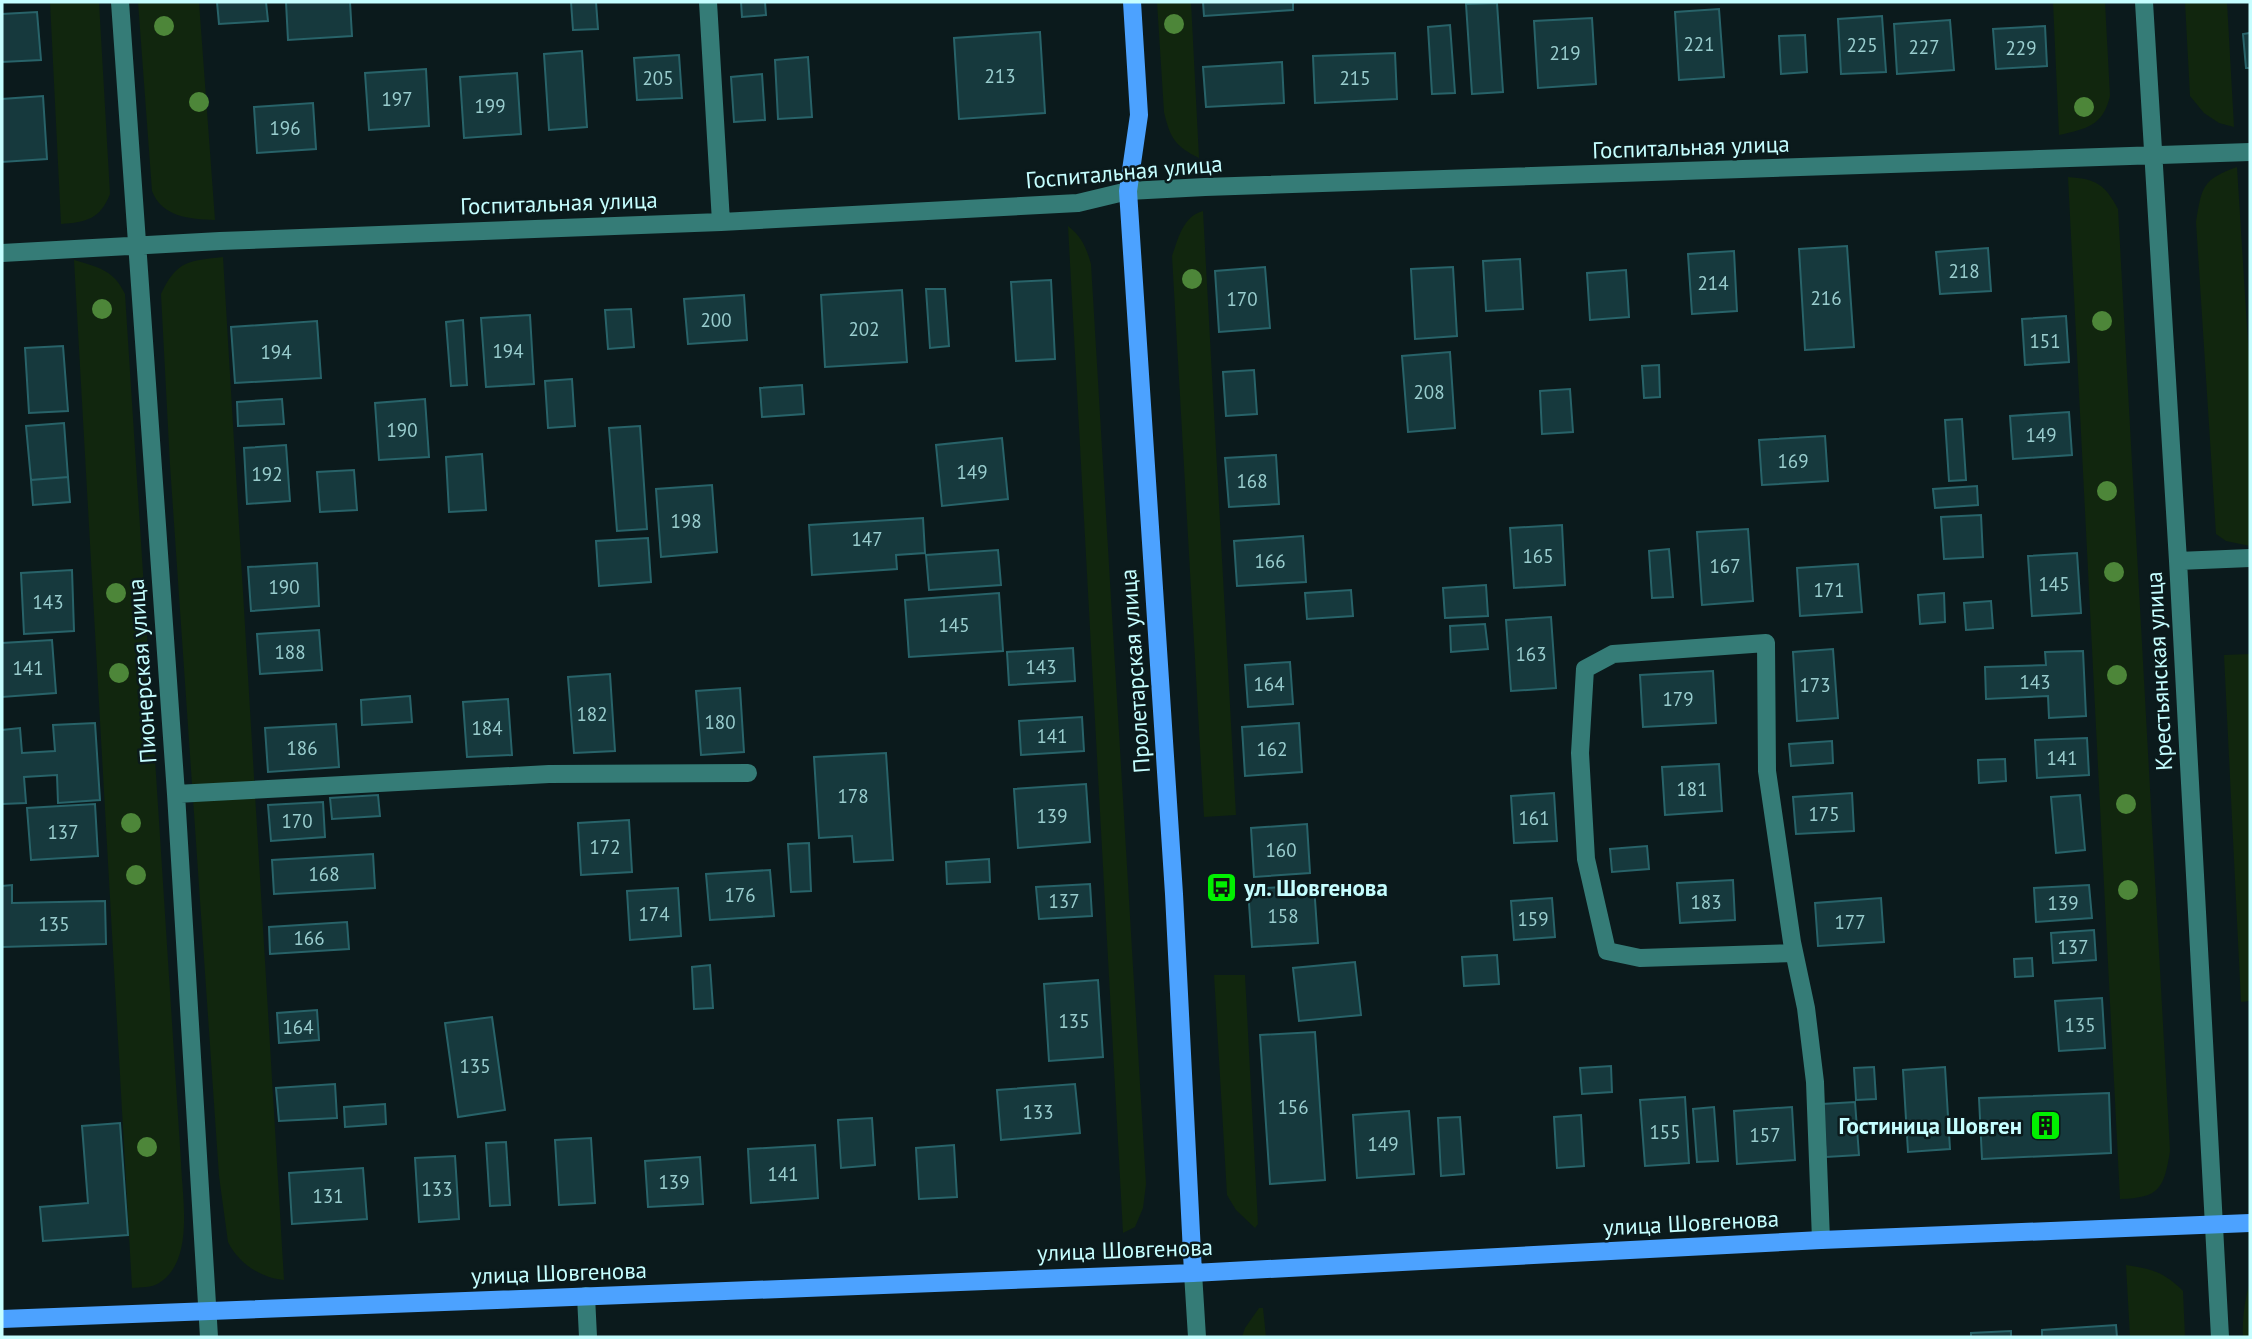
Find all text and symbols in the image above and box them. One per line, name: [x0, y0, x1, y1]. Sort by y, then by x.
house number: 221: [1683, 32, 1715, 56]
house number: 225: [1846, 33, 1878, 57]
house number: 227: [1908, 35, 1940, 59]
house number: 229: [2005, 36, 2037, 60]
house number: 219: [1549, 41, 1581, 65]
house number: 213: [984, 64, 1016, 88]
house number: 205: [642, 66, 674, 90]
house number: 215: [1339, 66, 1371, 90]
house number: 197: [381, 87, 413, 111]
house number: 199: [474, 94, 506, 118]
house number: 196: [269, 116, 301, 140]
street label: Госпитальная улица: [1592, 129, 1790, 164]
street label: Госпитальная улица: [1024, 148, 1224, 195]
street label: Госпитальная улица: [460, 185, 658, 220]
house number: 218: [1948, 259, 1980, 283]
house number: 214: [1697, 271, 1729, 295]
house number: 216: [1810, 286, 1842, 310]
house number: 170: [1226, 287, 1258, 311]
house number: 200: [700, 308, 732, 332]
house number: 202: [848, 317, 880, 341]
house number: 151: [2029, 329, 2061, 353]
house number: 194: [492, 339, 524, 363]
house number: 194: [260, 340, 292, 364]
house number: 208: [1413, 380, 1445, 404]
house number: 190: [386, 418, 418, 442]
house number: 149: [2025, 423, 2057, 447]
house number: 169: [1777, 449, 1809, 473]
house number: 149: [956, 460, 988, 484]
house number: 192: [251, 462, 283, 486]
house number: 168: [1236, 469, 1268, 493]
house number: 198: [670, 509, 702, 533]
house number: 147: [851, 527, 883, 551]
house number: 165: [1522, 544, 1554, 568]
house number: 166: [1254, 549, 1286, 573]
house number: 167: [1709, 554, 1741, 578]
street label: Пролетарская улица: [1113, 568, 1156, 774]
street label: Крестьянская улица: [2139, 571, 2178, 771]
house number: 145: [2038, 572, 2070, 596]
house number: 190: [268, 575, 300, 599]
street label: Пионерская улица: [121, 578, 162, 764]
house number: 171: [1813, 578, 1845, 602]
house number: 143: [32, 590, 64, 614]
house number: 145: [938, 613, 970, 637]
house number: 188: [274, 640, 306, 664]
house number: 163: [1515, 642, 1547, 666]
house number: 143: [1025, 655, 1057, 679]
house number: 141: [12, 656, 44, 680]
house number: 143: [2019, 670, 2051, 694]
house number: 164: [1253, 672, 1285, 696]
house number: 173: [1799, 673, 1831, 697]
house number: 179: [1662, 687, 1694, 711]
house number: 182: [576, 702, 608, 726]
house number: 180: [704, 710, 736, 734]
house number: 184: [471, 716, 503, 740]
house number: 141: [1036, 724, 1068, 748]
house number: 186: [286, 736, 318, 760]
house number: 162: [1256, 737, 1288, 761]
house number: 141: [2046, 746, 2078, 770]
house number: 181: [1676, 777, 1708, 801]
house number: 178: [837, 784, 869, 808]
house number: 175: [1808, 802, 1840, 826]
house number: 139: [1036, 804, 1068, 828]
house number: 161: [1518, 806, 1550, 830]
house number: 170: [281, 809, 313, 833]
house number: 137: [47, 820, 79, 844]
house number: 172: [589, 835, 621, 859]
house number: 160: [1265, 838, 1297, 862]
house number: 168: [308, 862, 340, 886]
bus stop icon: ул. Шовгенова: [1204, 871, 1238, 905]
place label: ул. Шовгенова: [1243, 873, 1388, 902]
house number: 176: [724, 883, 756, 907]
house number: 137: [1048, 889, 1080, 913]
house number: 183: [1690, 890, 1722, 914]
house number: 139: [2047, 891, 2079, 915]
house number: 174: [638, 902, 670, 926]
house number: 158: [1267, 904, 1299, 928]
house number: 159: [1517, 907, 1549, 931]
house number: 177: [1834, 910, 1866, 934]
house number: 135: [38, 912, 70, 936]
house number: 166: [293, 926, 325, 950]
house number: 137: [2057, 935, 2089, 959]
house number: 135: [1058, 1009, 1090, 1033]
house number: 135: [2064, 1013, 2096, 1037]
house number: 164: [282, 1015, 314, 1039]
house number: 135: [459, 1054, 491, 1078]
house number: 156: [1277, 1095, 1309, 1119]
house number: 133: [1022, 1100, 1054, 1124]
building icon: Гостиница Шовген: [2028, 1109, 2062, 1143]
place label: Гостиница Шовген: [1839, 1111, 2022, 1140]
house number: 155: [1649, 1120, 1681, 1144]
house number: 157: [1749, 1123, 1781, 1147]
house number: 149: [1367, 1132, 1399, 1156]
house number: 141: [767, 1162, 799, 1186]
house number: 139: [658, 1170, 690, 1194]
house number: 133: [421, 1177, 453, 1201]
house number: 131: [312, 1184, 344, 1208]
street label: улица Шовгенова: [1602, 1203, 1780, 1242]
street label: улица Шовгенова: [1036, 1232, 1213, 1267]
street label: улица Шовгенова: [470, 1255, 647, 1290]

